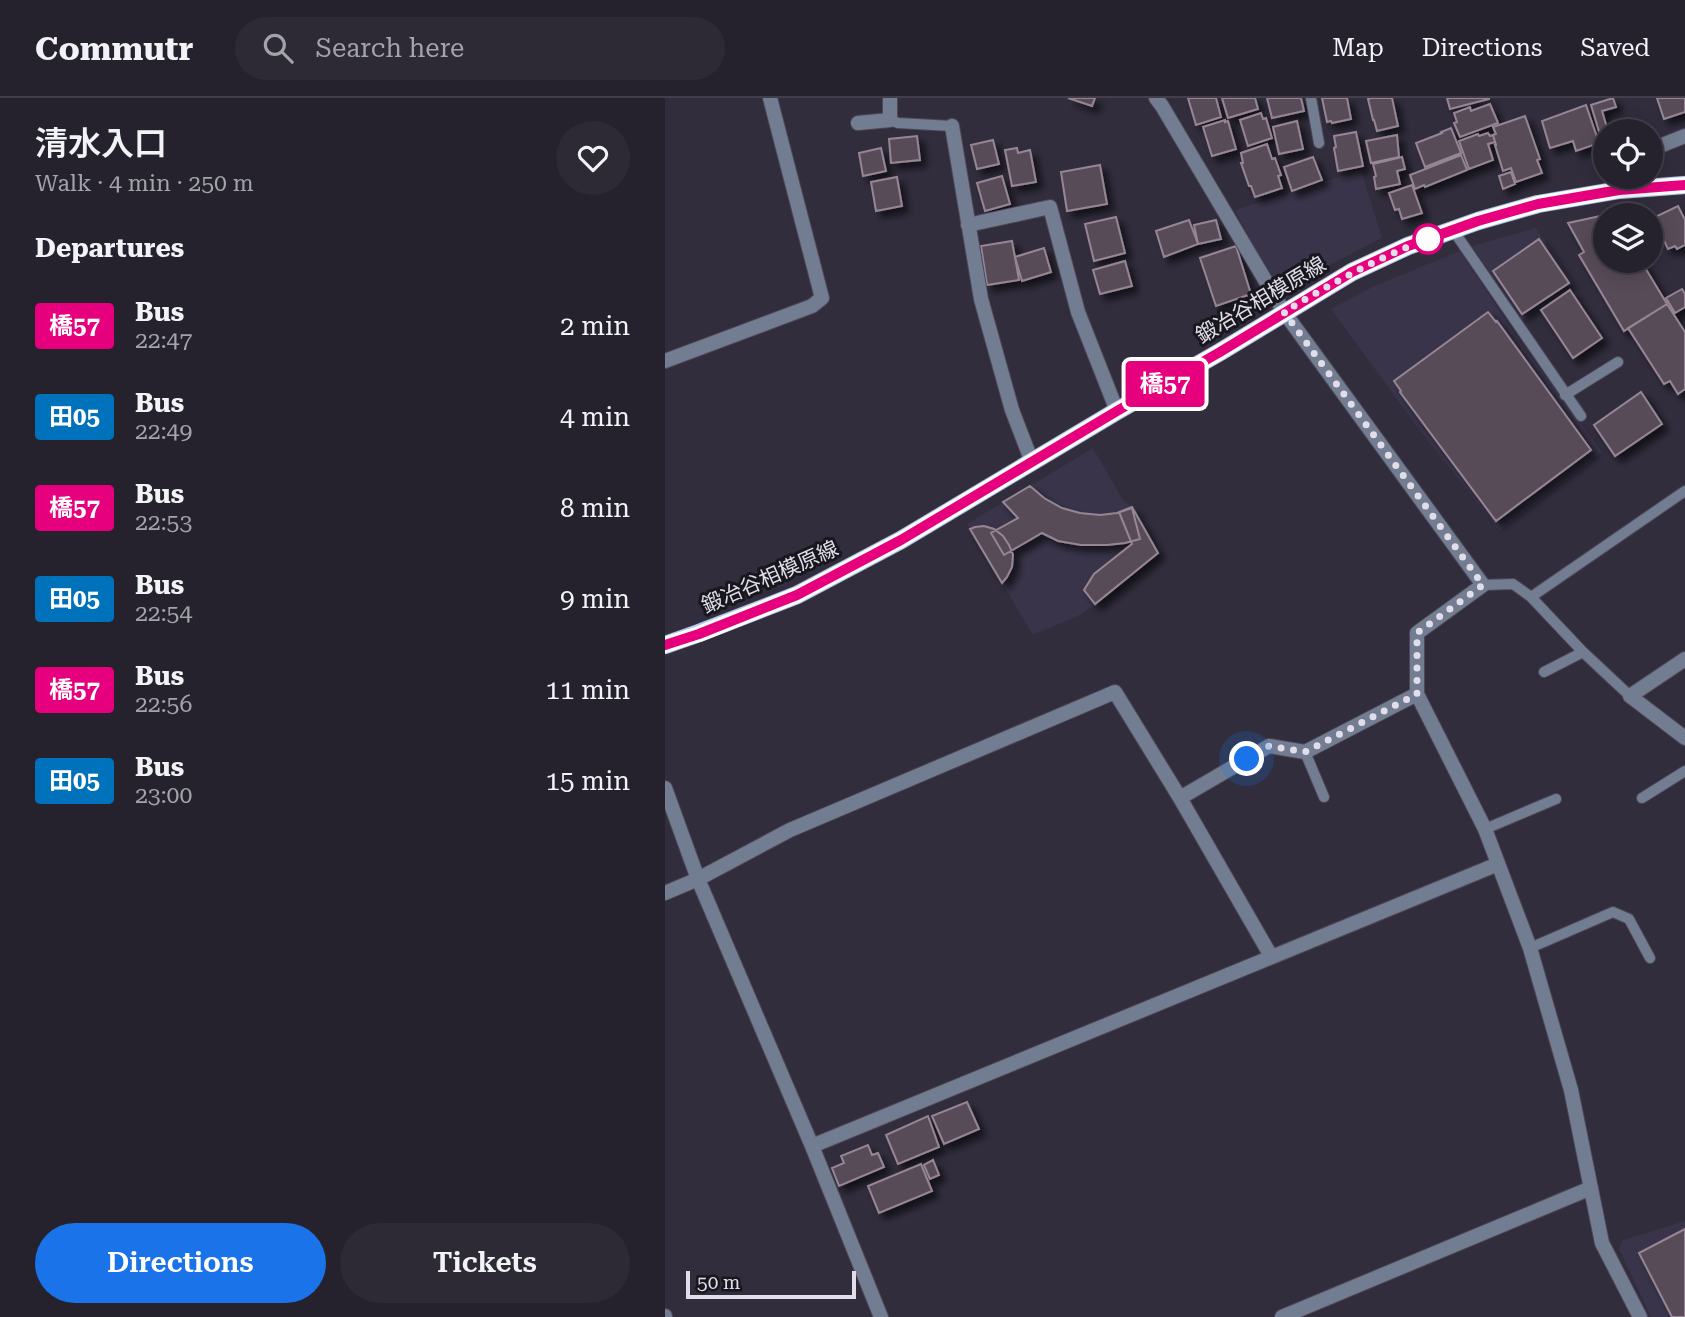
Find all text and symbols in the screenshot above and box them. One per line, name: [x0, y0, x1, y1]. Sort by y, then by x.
search box: [235, 17, 725, 80]
text: Commutr: [35, 29, 193, 68]
icon: search: [259, 29, 297, 67]
text: Search here: [315, 33, 464, 63]
text: Map: [1332, 34, 1384, 62]
text: Directions: [1422, 34, 1542, 62]
text: Saved: [1580, 34, 1650, 62]
map controls: [1593, 119, 1663, 273]
button: locate: [1593, 119, 1663, 189]
button: heart: [556, 121, 630, 195]
text: 清水入口: [35, 124, 167, 163]
text: Walk · 4 min · 250 m: [35, 170, 254, 197]
button: layers: [1593, 203, 1663, 273]
unlabelled marker: [1413, 224, 1443, 254]
text: Departures: [35, 233, 184, 263]
street label: 鍛冶谷相模原線: [1192, 252, 1330, 348]
text: Bus: [135, 297, 184, 327]
text: 2 min: [560, 311, 630, 341]
text: 橋57: [49, 312, 100, 340]
text: 22:47: [135, 327, 192, 354]
line badge: 橋57: [1125, 361, 1205, 407]
text: 橋57: [1140, 370, 1190, 398]
text: Bus: [135, 388, 184, 418]
text: 4 min: [560, 402, 630, 432]
text: 田05: [49, 403, 100, 431]
text: 22:49: [135, 418, 192, 445]
text: Bus: [135, 479, 184, 509]
text: 8 min: [560, 493, 630, 523]
text: 橋57: [49, 494, 100, 522]
text: 22:53: [135, 509, 192, 536]
street label: 鍛冶谷相模原線: [698, 536, 842, 618]
text: Bus: [135, 570, 184, 600]
text: 9 min: [560, 584, 630, 614]
text: 田05: [49, 585, 100, 613]
text: 22:54: [135, 600, 192, 627]
text: Bus: [135, 661, 184, 691]
text: 11 min: [546, 675, 630, 705]
text: 橋57: [49, 676, 100, 704]
text: 22:56: [135, 691, 192, 718]
your location: [1229, 741, 1264, 776]
text: Bus: [135, 752, 184, 782]
text: 15 min: [546, 766, 630, 796]
text: 田05: [49, 767, 100, 795]
text: 23:00: [135, 782, 192, 809]
button: Directions: [35, 1223, 326, 1303]
button: Tickets: [340, 1223, 630, 1303]
scale bar: [686, 1268, 856, 1300]
text: 50 m: [697, 1271, 740, 1294]

